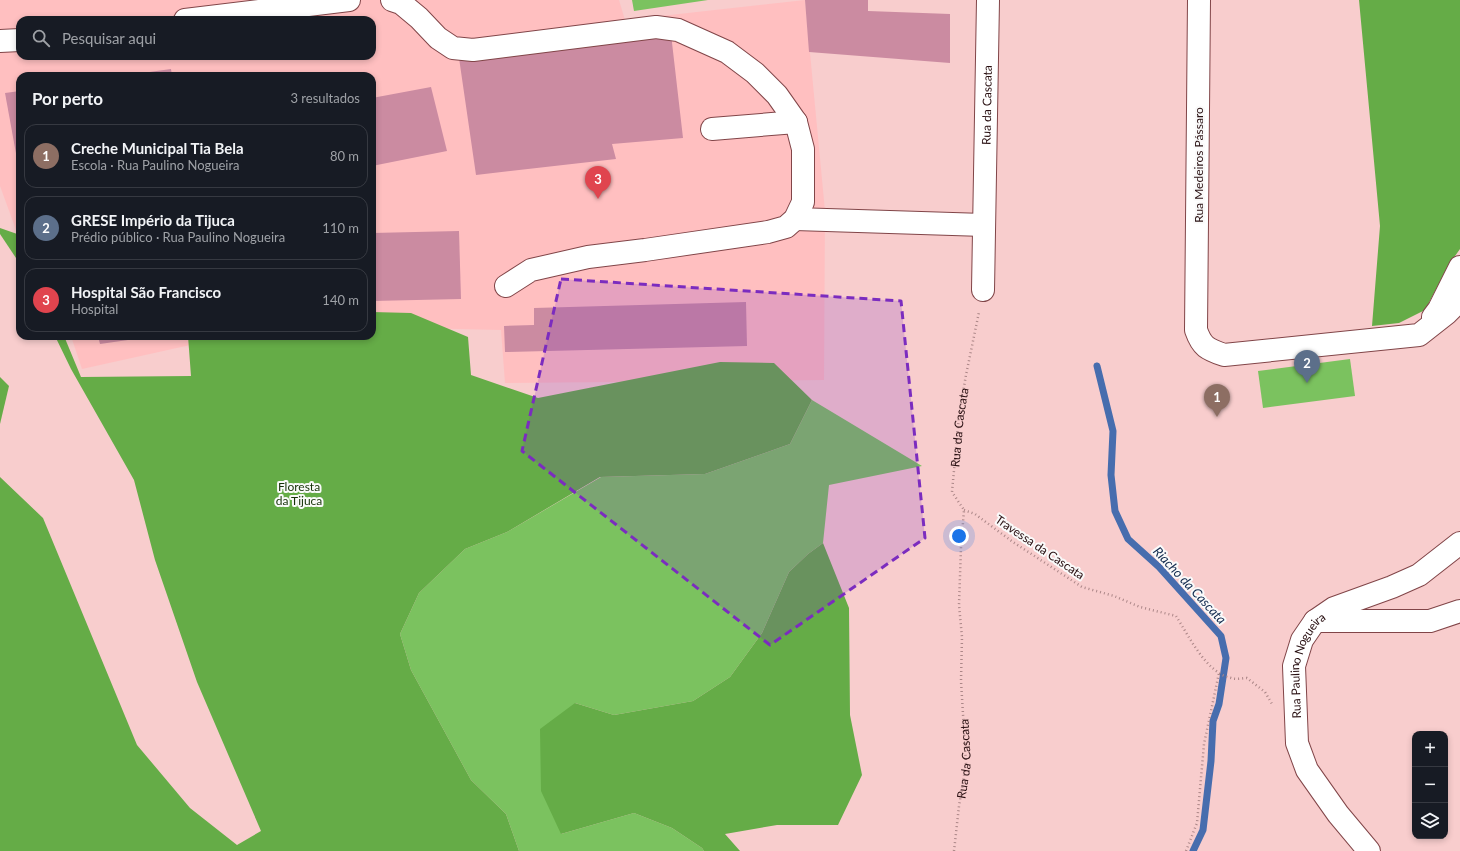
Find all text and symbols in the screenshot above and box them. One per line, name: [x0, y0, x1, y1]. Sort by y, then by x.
search box: [16, 16, 376, 60]
icon: search: [30, 27, 52, 49]
text: Pesquisar aqui: [62, 29, 156, 47]
street label: Rua da Cascata: [978, 65, 994, 145]
text: Por perto: [32, 88, 103, 109]
text: 3 resultados: [290, 90, 360, 106]
street label: Rua Medeiros Pássaro: [1191, 107, 1206, 223]
text: Creche Municipal Tia Bela: [71, 139, 244, 157]
text: 1: [42, 148, 50, 164]
text: 80 m: [330, 148, 359, 164]
text: Escola · Rua Paulino Nogueira: [71, 157, 240, 173]
pin: 3: [585, 166, 611, 199]
text: GRESE Império da Tijuca: [71, 211, 235, 229]
text: 2: [42, 220, 50, 236]
text: 110 m: [322, 220, 359, 236]
text: Prédio público · Rua Paulino Nogueira: [71, 229, 285, 245]
text: Hospital São Francisco: [71, 283, 221, 301]
text: 3: [42, 292, 50, 308]
text: 140 m: [322, 292, 359, 308]
text: Hospital: [71, 301, 118, 317]
pin: 2: [1294, 350, 1320, 383]
pin: 1: [1204, 384, 1230, 417]
street label: Rua da Cascata: [947, 386, 971, 468]
park label: Floresta da Tijuca: [276, 479, 322, 508]
street label: Travessa da Cascata: [992, 512, 1088, 582]
your location: [949, 526, 969, 546]
water label: Riacho da Cascata: [1150, 543, 1230, 627]
street label: Rua Paulino Nogueira: [1286, 609, 1328, 719]
street label: Rua da Cascata: [953, 718, 974, 800]
map controls: [1412, 731, 1448, 839]
button: +: [1412, 731, 1448, 767]
button: −: [1412, 767, 1448, 803]
button: layers: [1412, 803, 1448, 839]

